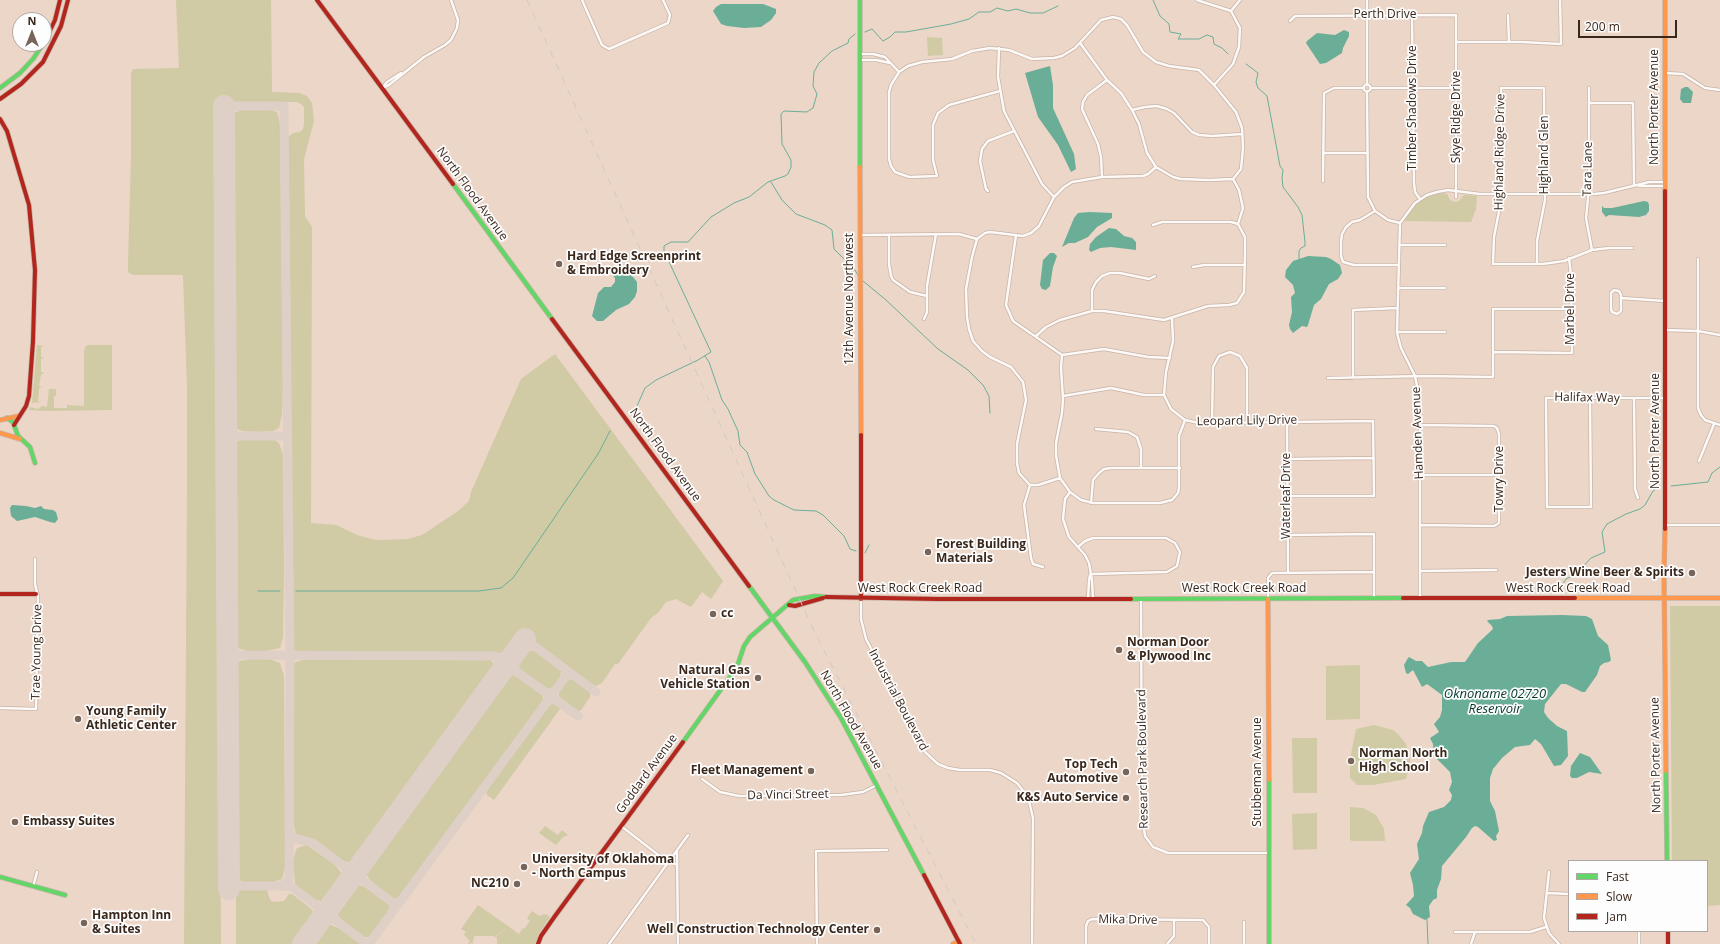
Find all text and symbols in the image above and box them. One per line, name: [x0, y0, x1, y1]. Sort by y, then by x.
street label: Perth Drive: [1354, 8, 1416, 22]
north arrow: [12, 12, 52, 52]
scale bar: [1580, 12, 1679, 38]
text: N: [28, 13, 36, 28]
text: 200 m: [1585, 18, 1620, 35]
street label: Timber Shadows Drive: [1406, 45, 1420, 171]
street label: North Porter Avenue: [1648, 49, 1662, 165]
street label: Skye Ridge Drive: [1450, 71, 1464, 163]
street label: Highland Ridge Drive: [1492, 93, 1508, 211]
street label: Highland Glen: [1538, 115, 1552, 195]
street label: Tara Lane: [1580, 141, 1596, 197]
street label: North Flood Avenue: [433, 145, 511, 243]
street label: 12th Avenue Northwest: [843, 233, 857, 365]
place label: Hard Edge Screenprint & Embroidery: [567, 250, 701, 278]
marker: Hard Edge Screenprint & Embroidery: [554, 259, 564, 269]
street label: Marbel Drive: [1564, 273, 1578, 345]
street label: North Porter Avenue: [1649, 373, 1663, 489]
street label: Hamden Avenue: [1409, 386, 1427, 480]
street label: Halifax Way: [1554, 390, 1620, 406]
street label: North Flood Avenue: [626, 406, 704, 504]
street label: Leopard Lily Drive: [1197, 413, 1297, 429]
street label: Towry Drive: [1493, 446, 1507, 512]
street label: Waterleaf Drive: [1280, 453, 1294, 539]
place label: Forest Building Materials: [936, 538, 1026, 566]
marker: Forest Building Materials: [923, 547, 933, 557]
place label: Jesters Wine Beer & Spirits: [1526, 566, 1684, 580]
marker: Jesters Wine Beer & Spirits: [1687, 568, 1697, 578]
street label: West Rock Creek Road: [858, 582, 982, 596]
street label: West Rock Creek Road: [1182, 582, 1306, 596]
street label: West Rock Creek Road: [1506, 582, 1630, 596]
street label: Trae Young Drive: [29, 604, 45, 700]
place label: cc: [721, 607, 733, 621]
marker: cc: [708, 609, 718, 619]
place label: Norman Door & Plywood Inc: [1127, 636, 1211, 664]
marker: Norman Door & Plywood Inc: [1114, 645, 1124, 655]
street label: Industrial Boulevard: [865, 647, 931, 753]
place label: Natural Gas Vehicle Station: [660, 664, 750, 692]
street label: North Flood Avenue: [817, 668, 885, 772]
marker: Natural Gas Vehicle Station: [753, 673, 763, 683]
water label: Oknoname 02720 Reservoir: [1444, 686, 1546, 717]
street label: Research Park Boulevard: [1135, 689, 1151, 829]
street label: North Porter Avenue: [1648, 697, 1664, 813]
place label: Young Family Athletic Center: [86, 705, 177, 733]
marker: Young Family Athletic Center: [73, 714, 83, 724]
street label: Stubbeman Avenue: [1251, 717, 1265, 827]
street label: Goddard Avenue: [613, 732, 681, 816]
place label: Norman North High School: [1359, 747, 1447, 775]
marker: Norman North High School: [1346, 756, 1356, 766]
place label: Top Tech Automotive: [1047, 758, 1118, 786]
place label: Fleet Management: [691, 764, 803, 778]
marker: Fleet Management: [806, 766, 816, 776]
marker: Top Tech Automotive: [1121, 767, 1131, 777]
street label: Da Vinci Street: [747, 787, 829, 803]
place label: K&S Auto Service: [1016, 791, 1118, 805]
marker: K&S Auto Service: [1121, 793, 1131, 803]
place label: Embassy Suites: [23, 815, 115, 829]
marker: Embassy Suites: [10, 817, 20, 827]
place label: University of Oklahoma - North Campus: [532, 853, 674, 881]
legend: [1568, 860, 1708, 932]
marker: University of Oklahoma - North Campus: [519, 862, 529, 872]
text: Fast: [1606, 868, 1629, 885]
place label: NC210: [471, 877, 509, 891]
marker: NC210: [512, 879, 522, 889]
text: Slow: [1606, 888, 1632, 905]
text: Jam: [1606, 908, 1627, 925]
place label: Hampton Inn & Suites: [92, 909, 171, 937]
street label: Mika Drive: [1098, 912, 1158, 928]
marker: Hampton Inn & Suites: [79, 918, 89, 928]
place label: Well Construction Technology Center: [647, 923, 869, 937]
marker: Well Construction Technology Center: [872, 925, 882, 935]

